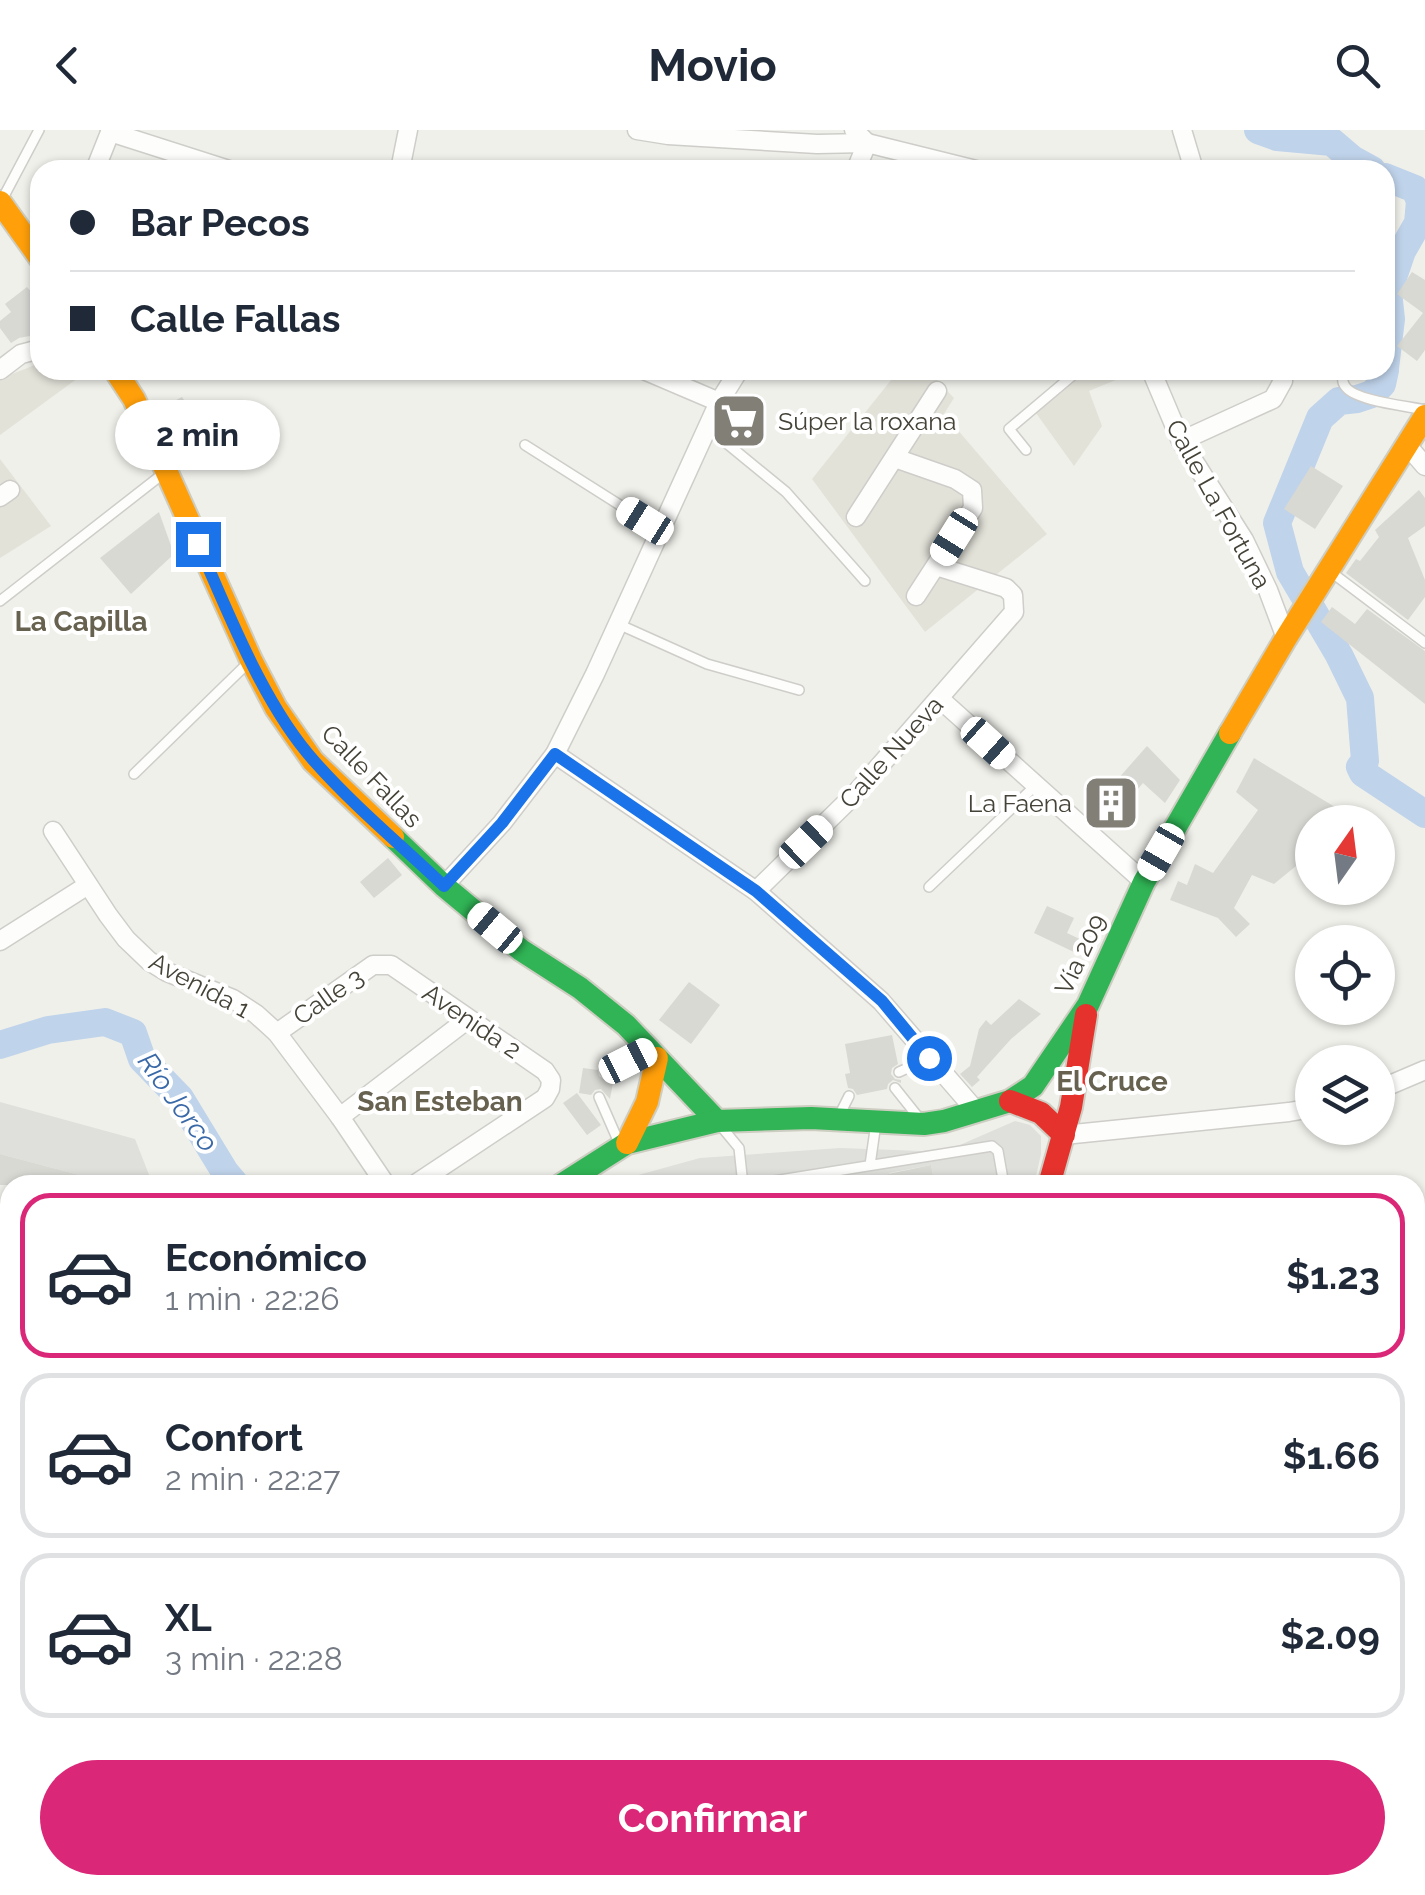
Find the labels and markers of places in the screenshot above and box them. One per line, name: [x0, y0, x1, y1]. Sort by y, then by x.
supermarket icon: Súper la roxana: [709, 391, 769, 451]
place label: Súper la roxana: [778, 406, 956, 436]
building icon: La Faena: [1081, 773, 1141, 833]
place label: La Faena: [968, 788, 1072, 818]

